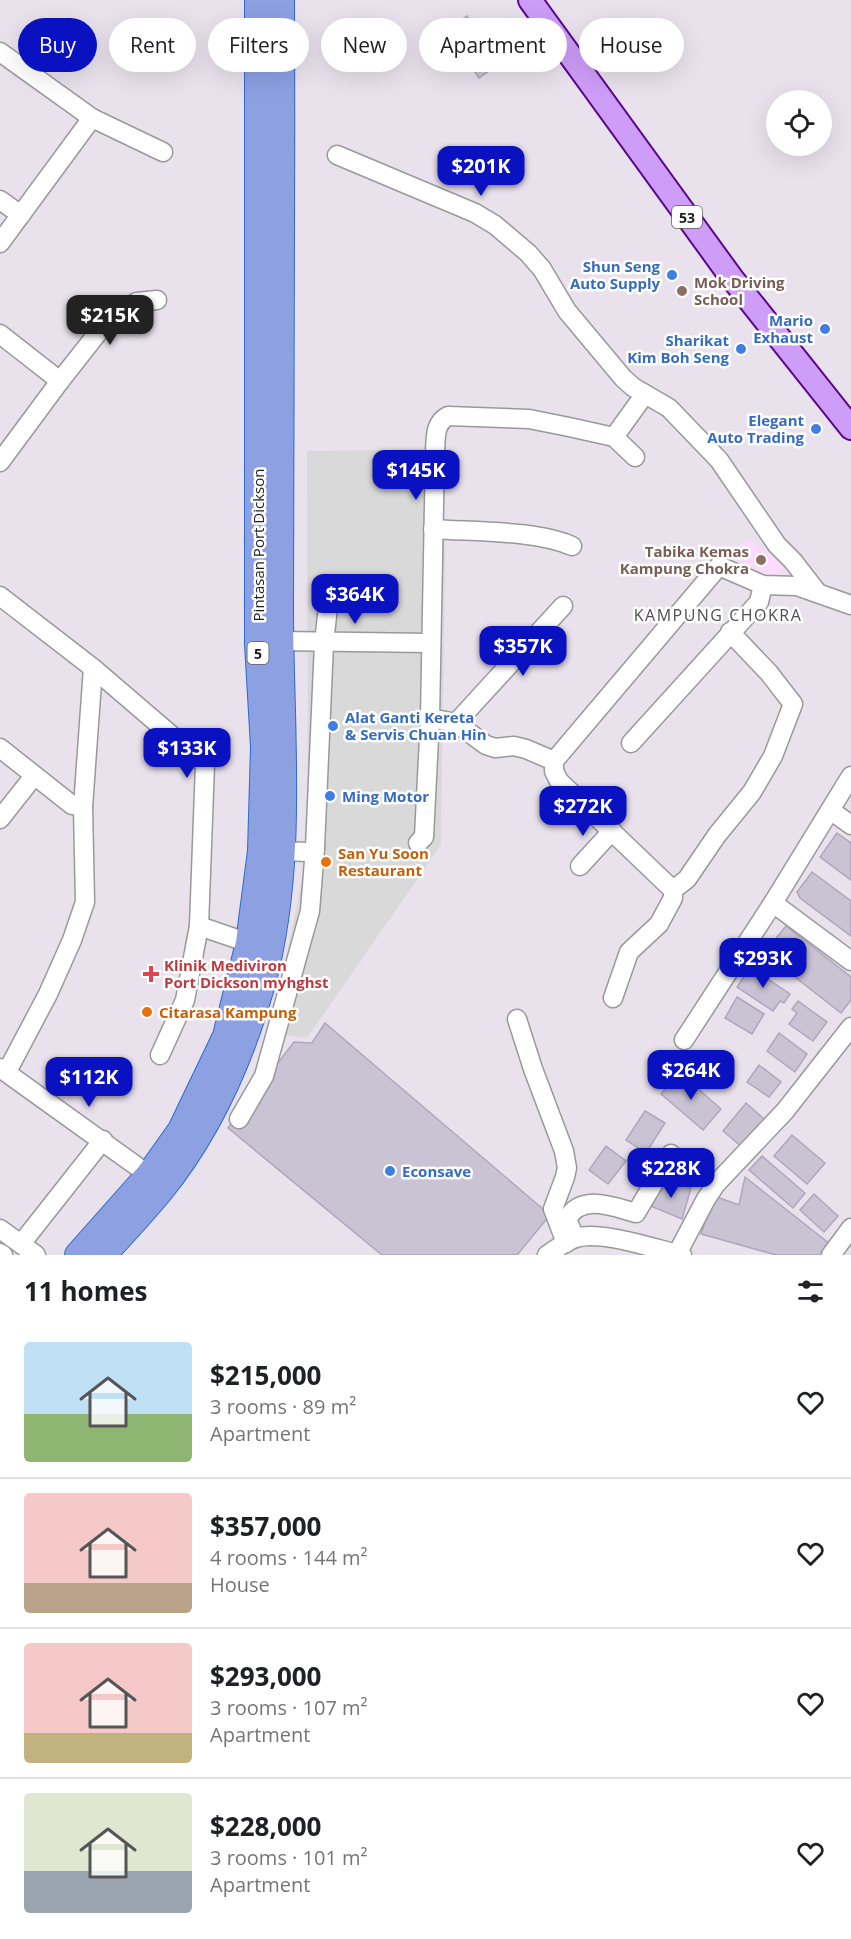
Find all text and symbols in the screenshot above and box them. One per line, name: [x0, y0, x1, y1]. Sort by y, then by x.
chip: Buy: [18, 18, 97, 72]
chip: Rent: [109, 18, 196, 72]
chip: Filters: [208, 18, 309, 72]
chip: New: [321, 18, 407, 72]
chip: Apartment: [419, 18, 567, 72]
chip: House: [579, 18, 684, 72]
map controls: [766, 90, 832, 156]
button: locate: [766, 90, 832, 156]
pin: $201K: [439, 146, 523, 197]
text: $201K: [451, 152, 511, 179]
road number: 53: [672, 206, 702, 228]
place label: Shun Seng Auto Supply: [570, 256, 661, 293]
marker: Shun Seng Auto Supply: [665, 268, 679, 282]
place label: Mok Driving School: [694, 272, 785, 309]
marker: Mok Driving School: [675, 284, 689, 298]
pin: $215K: [68, 295, 152, 346]
text: $215K: [80, 301, 140, 328]
place label: Mario Exhaust: [753, 310, 813, 347]
marker: Mario Exhaust: [818, 322, 832, 336]
place label: Sharikat Kim Boh Seng: [627, 330, 730, 367]
marker: Sharikat Kim Boh Seng: [734, 342, 748, 356]
place label: Elegant Auto Trading: [707, 410, 805, 447]
marker: Elegant Auto Trading: [809, 422, 823, 436]
pin: $145K: [374, 450, 458, 501]
text: $145K: [386, 456, 446, 483]
street label: Pintasan Port Dickson: [248, 469, 268, 621]
place label: Tabika Kemas Kampung Chokra: [620, 541, 749, 578]
marker: Tabika Kemas Kampung Chokra: [754, 553, 768, 567]
pin: $364K: [313, 574, 397, 625]
text: $364K: [325, 580, 385, 607]
district label: KAMPUNG CHOKRA: [634, 604, 802, 626]
pin: $357K: [481, 626, 565, 677]
text: $357K: [493, 632, 553, 659]
road number: 5: [248, 642, 268, 664]
place label: Alat Ganti Kereta & Servis Chuan Hin: [345, 707, 487, 744]
marker: Alat Ganti Kereta & Servis Chuan Hin: [326, 719, 340, 733]
pin: $133K: [145, 728, 229, 779]
text: $133K: [157, 734, 217, 761]
place label: Ming Motor: [342, 786, 429, 806]
pin: $272K: [541, 786, 625, 837]
marker: Ming Motor: [323, 789, 337, 803]
text: $272K: [553, 792, 613, 819]
place label: San Yu Soon Restaurant: [338, 843, 429, 880]
marker: San Yu Soon Restaurant: [319, 855, 333, 869]
pin: $293K: [721, 938, 805, 989]
text: $293K: [733, 944, 793, 971]
place label: Klinik Mediviron Port Dickson myhghst: [164, 955, 329, 992]
marker: Klinik Mediviron Port Dickson myhghst: [142, 965, 160, 983]
place label: Citarasa Kampung: [159, 1002, 297, 1022]
marker: Citarasa Kampung: [140, 1005, 154, 1019]
pin: $264K: [649, 1050, 733, 1101]
text: $264K: [661, 1056, 721, 1083]
pin: $112K: [47, 1057, 131, 1108]
text: $112K: [59, 1063, 119, 1090]
pin: $228K: [629, 1148, 713, 1199]
text: $228K: [641, 1154, 701, 1181]
place label: Econsave: [402, 1161, 471, 1181]
marker: Econsave: [383, 1164, 397, 1178]
text: 11 homes: [24, 1273, 148, 1309]
icon: filters: [794, 1275, 827, 1308]
text: $215,000: [210, 1357, 321, 1393]
icon: home: [72, 1366, 144, 1438]
icon: heart: [794, 1386, 827, 1419]
text: 3 rooms · 89 m²: [210, 1393, 356, 1420]
text: Apartment: [210, 1420, 310, 1447]
text: $357,000: [210, 1508, 321, 1544]
icon: home: [72, 1517, 144, 1589]
icon: heart: [794, 1537, 827, 1570]
text: 4 rooms · 144 m²: [210, 1544, 368, 1571]
text: House: [210, 1571, 270, 1598]
text: $293,000: [210, 1658, 321, 1694]
icon: home: [72, 1667, 144, 1739]
icon: heart: [794, 1687, 827, 1720]
text: 3 rooms · 107 m²: [210, 1694, 368, 1721]
text: Apartment: [210, 1721, 310, 1748]
text: $228,000: [210, 1808, 321, 1844]
icon: home: [72, 1817, 144, 1889]
icon: heart: [794, 1837, 827, 1870]
text: 3 rooms · 101 m²: [210, 1844, 368, 1871]
text: Apartment: [210, 1871, 310, 1898]

